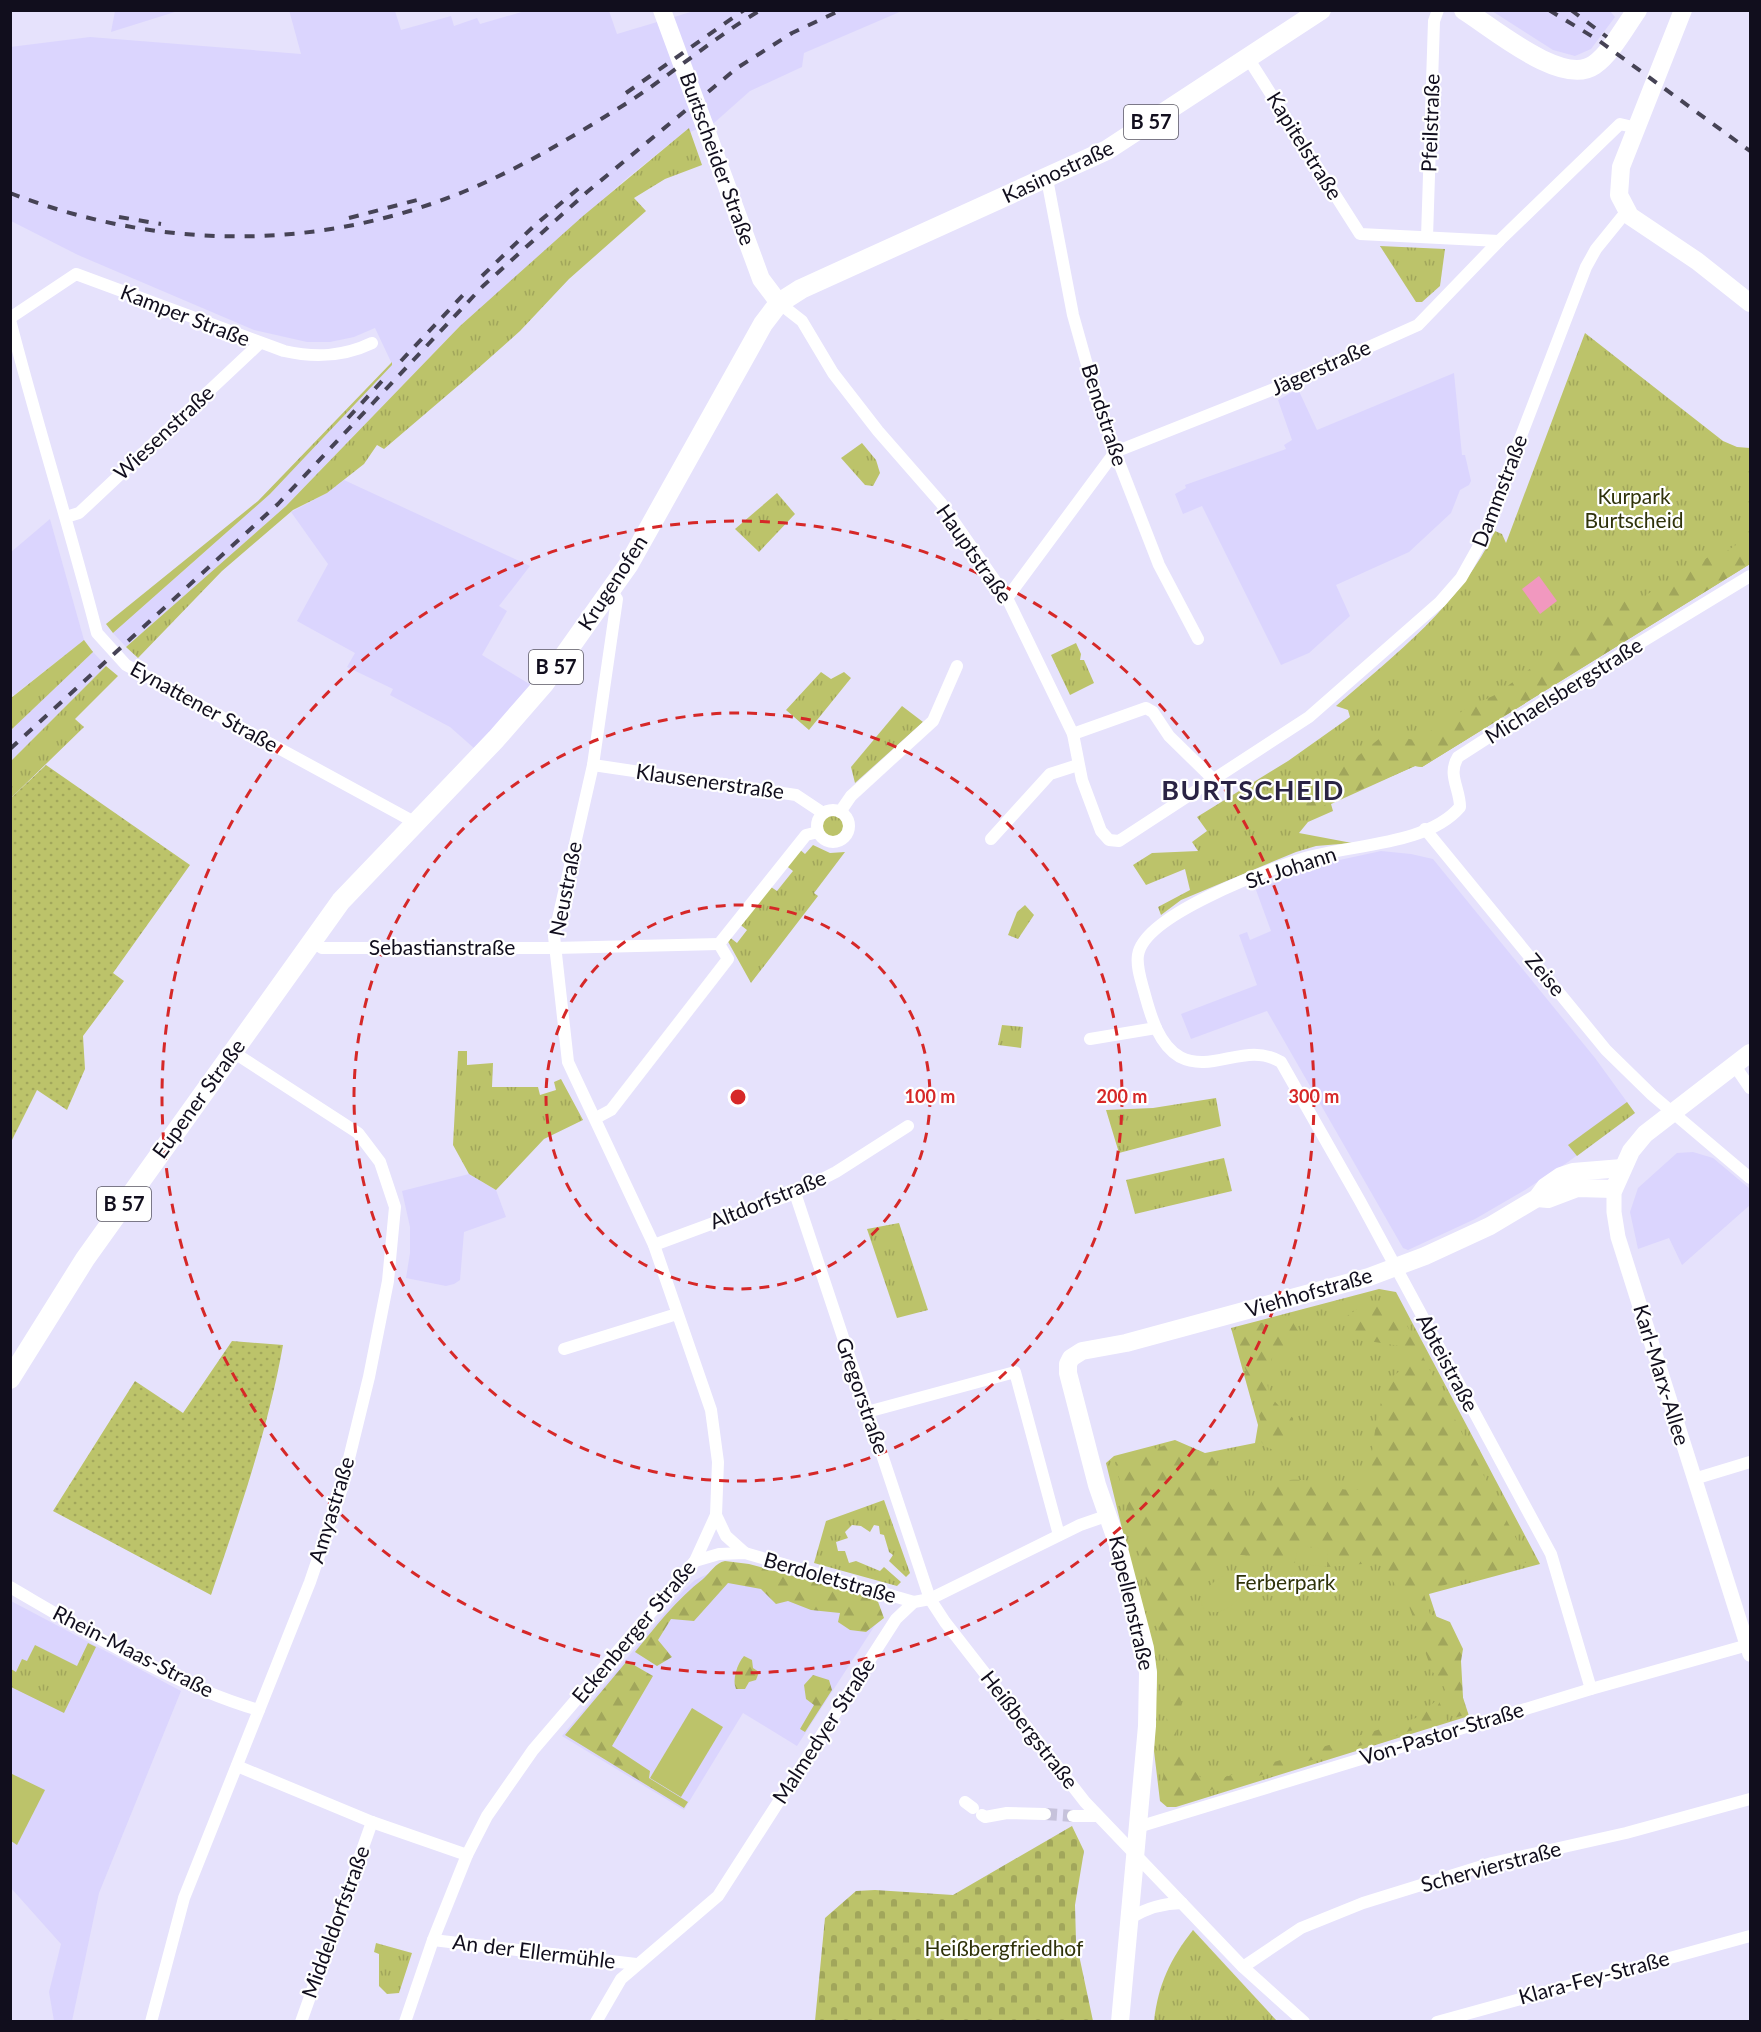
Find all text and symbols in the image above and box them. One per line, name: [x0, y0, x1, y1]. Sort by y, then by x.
street label: Burtscheider Straße: [675, 69, 761, 248]
street label: Pfeilstraße: [1415, 73, 1444, 173]
street label: Kapitelstraße: [1262, 87, 1348, 204]
road number: B 57: [1124, 105, 1178, 139]
street label: Kasinostraße: [998, 134, 1117, 207]
street label: Kamper Straße: [117, 278, 254, 351]
street label: Jägerstraße: [1267, 334, 1374, 400]
street label: Bendstraße: [1077, 360, 1134, 469]
street label: Wiesenstraße: [108, 379, 218, 485]
street label: Dammstraße: [1466, 431, 1531, 550]
park label: Kurpark Burtscheid: [1585, 483, 1683, 532]
street label: Hauptstraße: [932, 499, 1018, 607]
street label: Krugenofen: [572, 530, 652, 634]
street label: Michaelsbergstraße: [1480, 631, 1646, 748]
road number: B 57: [529, 650, 583, 684]
street label: Eynattener Straße: [127, 655, 283, 757]
street label: Klausenerstraße: [635, 758, 786, 803]
district label: BURTSCHEID: [1161, 773, 1345, 806]
street label: Neustraße: [543, 839, 586, 938]
street label: St. Johann: [1242, 840, 1339, 893]
street label: Sebastianstraße: [369, 934, 515, 959]
street label: Zeise: [1521, 947, 1571, 1001]
street label: Eupener Straße: [146, 1034, 249, 1163]
text: 100 m: [905, 1085, 955, 1107]
text: 200 m: [1097, 1085, 1147, 1107]
text: 300 m: [1289, 1085, 1339, 1107]
centre of rings: [728, 1087, 748, 1107]
street label: Altdorfstraße: [706, 1164, 829, 1233]
road number: B 57: [97, 1187, 151, 1221]
street label: Viehhofstraße: [1242, 1262, 1375, 1322]
street label: Karl-Marx-Allee: [1629, 1301, 1696, 1448]
street label: Abteistraße: [1412, 1309, 1485, 1415]
street label: Gregorstraße: [832, 1334, 895, 1457]
street label: Amyastraße: [303, 1453, 359, 1566]
street label: Kapellenstraße: [1105, 1533, 1160, 1673]
street label: Berdoletstraße: [761, 1546, 900, 1607]
street label: Eckenberger Straße: [566, 1555, 700, 1708]
park label: Ferberpark: [1235, 1569, 1336, 1594]
street label: Rhein-Maas-Straße: [49, 1599, 218, 1702]
street label: Malmedyer Straße: [766, 1653, 879, 1808]
street label: Heißbergstraße: [976, 1665, 1084, 1793]
street label: Von-Pastor-Straße: [1357, 1696, 1526, 1769]
street label: Schervierstraße: [1418, 1835, 1563, 1896]
street label: Middeldorfstraße: [295, 1842, 374, 2001]
street label: An der Ellermühle: [451, 1928, 617, 1973]
park label: Heißbergfriedhof: [925, 1935, 1084, 1960]
street label: Klara-Fey-Straße: [1515, 1944, 1672, 2009]

